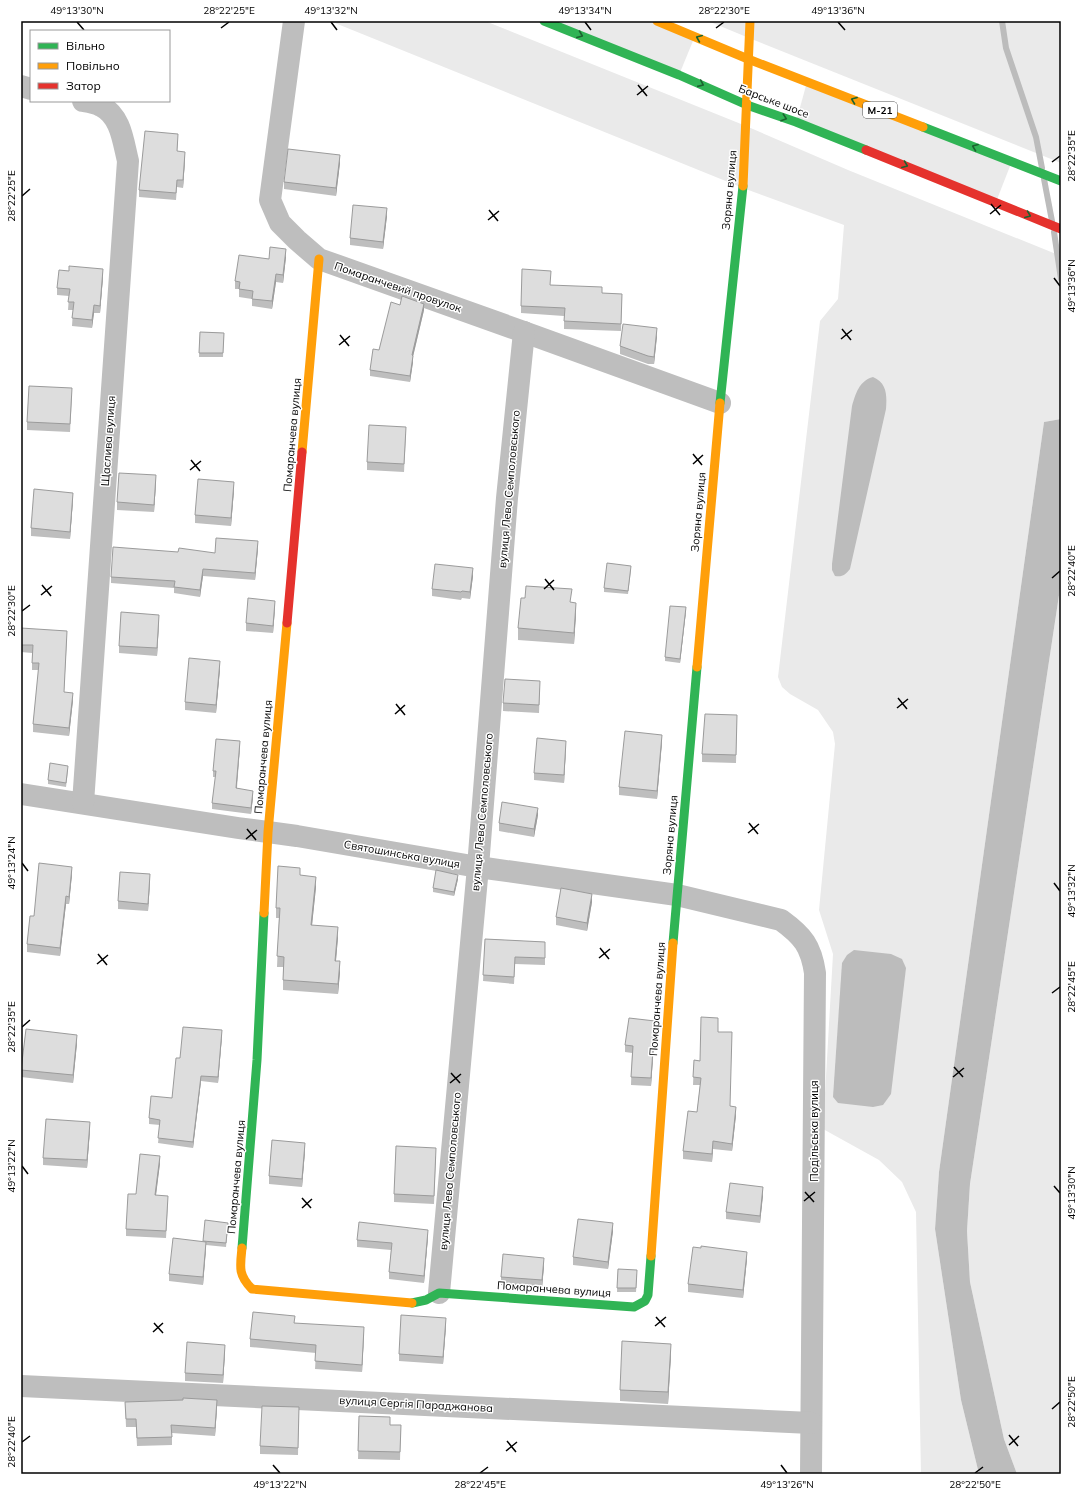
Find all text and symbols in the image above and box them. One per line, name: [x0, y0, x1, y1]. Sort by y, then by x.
text: 49°13'30"N: [50, 4, 104, 17]
text: 28°22'25"E: [203, 4, 255, 17]
text: 49°13'32"N: [304, 4, 358, 17]
text: 49°13'34"N: [558, 4, 612, 17]
text: 28°22'30"E: [698, 4, 750, 17]
text: 49°13'36"N: [811, 4, 865, 17]
legend: [30, 30, 170, 102]
one-way arrow: [577, 31, 584, 39]
one-way arrow: [696, 35, 703, 43]
text: Вільно: [66, 38, 105, 53]
text: Повільно: [66, 58, 120, 73]
text: Затор: [66, 78, 101, 93]
one-way arrow: [697, 80, 704, 88]
street label: Барське шосе: [737, 81, 811, 121]
one-way arrow: [850, 97, 857, 105]
road number: М-21: [863, 102, 897, 118]
one-way arrow: [780, 113, 787, 121]
text: 28°22'35"E: [1065, 130, 1078, 182]
one-way arrow: [972, 143, 979, 151]
street label: Зоряна вулиця: [719, 150, 739, 230]
one-way arrow: [901, 161, 908, 169]
text: 28°22'25"E: [5, 170, 18, 222]
one-way arrow: [1024, 210, 1032, 218]
street label: Помаранчевий провулок: [333, 259, 463, 315]
text: 49°13'36"N: [1065, 259, 1078, 313]
street label: Помаранчева вулиця: [280, 377, 304, 493]
street label: Щаслива вулиця: [98, 395, 118, 487]
street label: вулиця Лева Семполовського: [495, 409, 523, 569]
street label: Зоряна вулиця: [688, 472, 708, 552]
text: 28°22'40"E: [1065, 545, 1078, 597]
text: 28°22'30"E: [5, 585, 18, 637]
street label: Помаранчева вулиця: [251, 699, 275, 815]
street label: вулиця Лева Семполовського: [468, 732, 496, 892]
street label: Зоряна вулиця: [660, 795, 680, 875]
text: 49°13'24"N: [5, 836, 18, 890]
street label: Святошинська вулиця: [343, 837, 461, 871]
text: 49°13'32"N: [1065, 864, 1078, 918]
street label: Помаранчева вулиця: [646, 941, 668, 1057]
text: 28°22'45"E: [1065, 961, 1078, 1013]
text: 28°22'35"E: [5, 1001, 18, 1053]
street label: Подільська вулиця: [807, 1080, 821, 1182]
street label: вулиця Лева Семполовського: [436, 1091, 464, 1251]
street label: Помаранчева вулиця: [224, 1119, 248, 1235]
text: 49°13'22"N: [5, 1139, 18, 1193]
text: 49°13'30"N: [1065, 1166, 1078, 1220]
street label: Помаранчева вулиця: [496, 1278, 612, 1300]
text: 28°22'50"E: [1065, 1376, 1078, 1428]
street label: вулиця Сергія Параджанова: [339, 1393, 493, 1415]
text: 28°22'40"E: [5, 1416, 18, 1468]
text: 49°13'22"N: [253, 1478, 307, 1491]
text: 28°22'45"E: [454, 1478, 506, 1491]
text: 49°13'26"N: [760, 1478, 814, 1491]
text: 28°22'50"E: [949, 1478, 1001, 1491]

